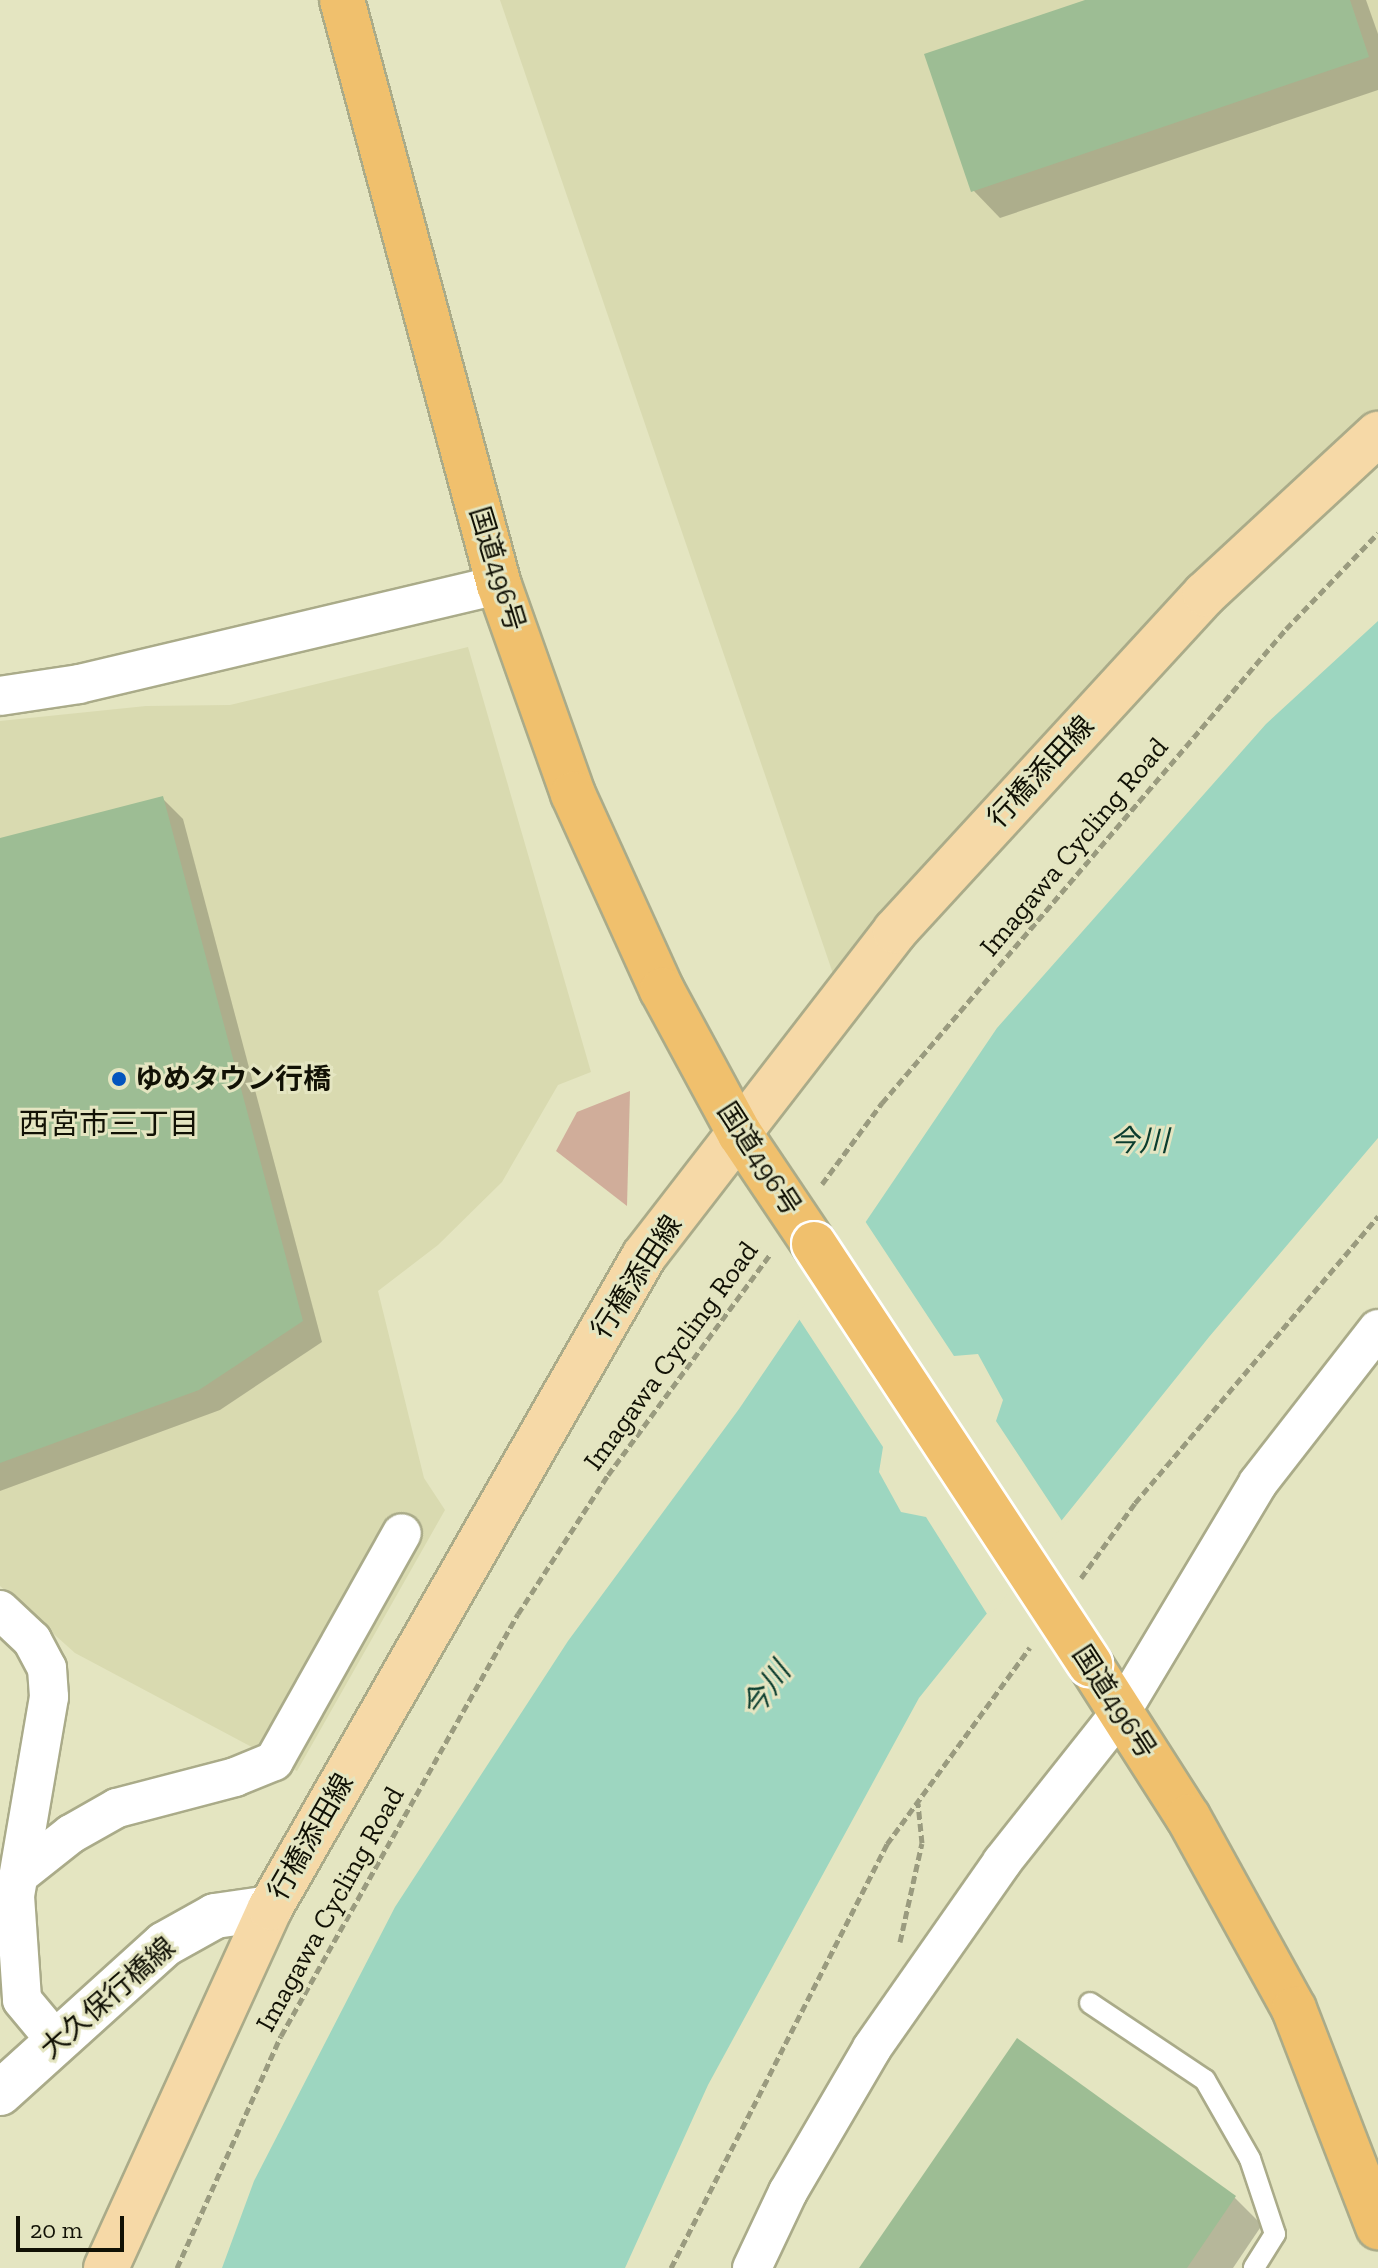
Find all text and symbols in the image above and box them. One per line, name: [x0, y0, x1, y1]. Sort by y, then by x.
street label: 国道496号: [462, 502, 532, 636]
street label: 行橋添田線: [981, 709, 1101, 835]
street label: Imagawa Cycling Road: [973, 731, 1175, 963]
place label: ゆめタウン行橋: [135, 1062, 331, 1096]
marker: ゆめタウン行橋: [110, 1070, 128, 1088]
street label: 国道496号: [710, 1096, 808, 1222]
district label: 西宮市三丁目: [19, 1106, 199, 1142]
water label: 今川: [1109, 1123, 1169, 1159]
street label: 行橋添田線: [585, 1209, 689, 1345]
street label: Imagawa Cycling Road: [577, 1235, 765, 1477]
street label: 国道496号: [1065, 1639, 1163, 1765]
water label: 今川: [734, 1655, 798, 1725]
street label: 行橋添田線: [261, 1768, 361, 1906]
street label: Imagawa Cycling Road: [249, 1781, 411, 2037]
street label: 大久保行橋線: [34, 1930, 182, 2066]
scale bar: [20, 2200, 128, 2250]
text: 20 m: [30, 2215, 82, 2244]

